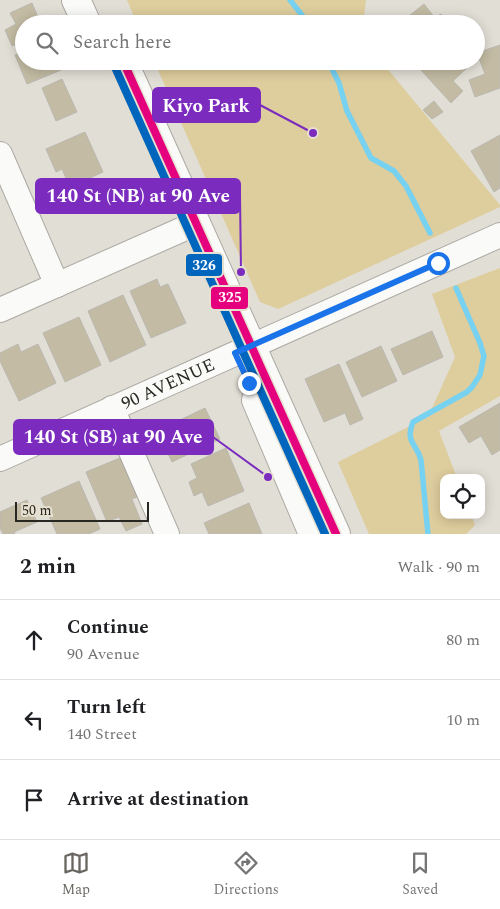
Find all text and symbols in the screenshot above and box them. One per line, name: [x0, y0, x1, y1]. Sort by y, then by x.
search box: [15, 15, 485, 70]
text: Search here: [73, 28, 172, 57]
icon: search: [33, 29, 61, 57]
callout: Kiyo Park: [153, 88, 260, 122]
text: Kiyo Park: [162, 92, 250, 121]
callout: 140 St (NB) at 90 Ave: [36, 179, 240, 213]
text: 140 St (NB) at 90 Ave: [46, 182, 230, 211]
route start: [427, 252, 450, 275]
line badge: 326: [185, 253, 223, 277]
text: 326: [192, 255, 216, 276]
line badge: 325: [210, 286, 249, 310]
text: 325: [218, 287, 242, 308]
street label: 90 AVENUE: [117, 351, 219, 417]
route end: [238, 372, 261, 395]
callout: 140 St (SB) at 90 Ave: [14, 420, 213, 454]
text: 140 St (SB) at 90 Ave: [23, 423, 203, 452]
map controls: [440, 474, 485, 519]
button: locate: [440, 474, 485, 519]
scale bar: [15, 499, 149, 522]
text: 50 m: [22, 500, 52, 521]
text: 2 min: [20, 551, 76, 583]
text: Walk · 90 m: [397, 555, 480, 579]
text: Continue: [67, 613, 149, 642]
icon: ahead: [20, 626, 48, 654]
text: 80 m: [446, 628, 480, 652]
text: 90 Avenue: [67, 642, 140, 666]
text: Turn left: [67, 693, 146, 722]
icon: left: [20, 706, 48, 734]
text: 10 m: [446, 708, 480, 732]
text: 140 Street: [67, 722, 137, 746]
text: Arrive at destination: [67, 785, 249, 814]
icon: arrive: [20, 786, 48, 814]
tab: Map: [62, 849, 90, 900]
tab: Directions: [213, 849, 279, 900]
tab: Saved: [402, 849, 438, 900]

